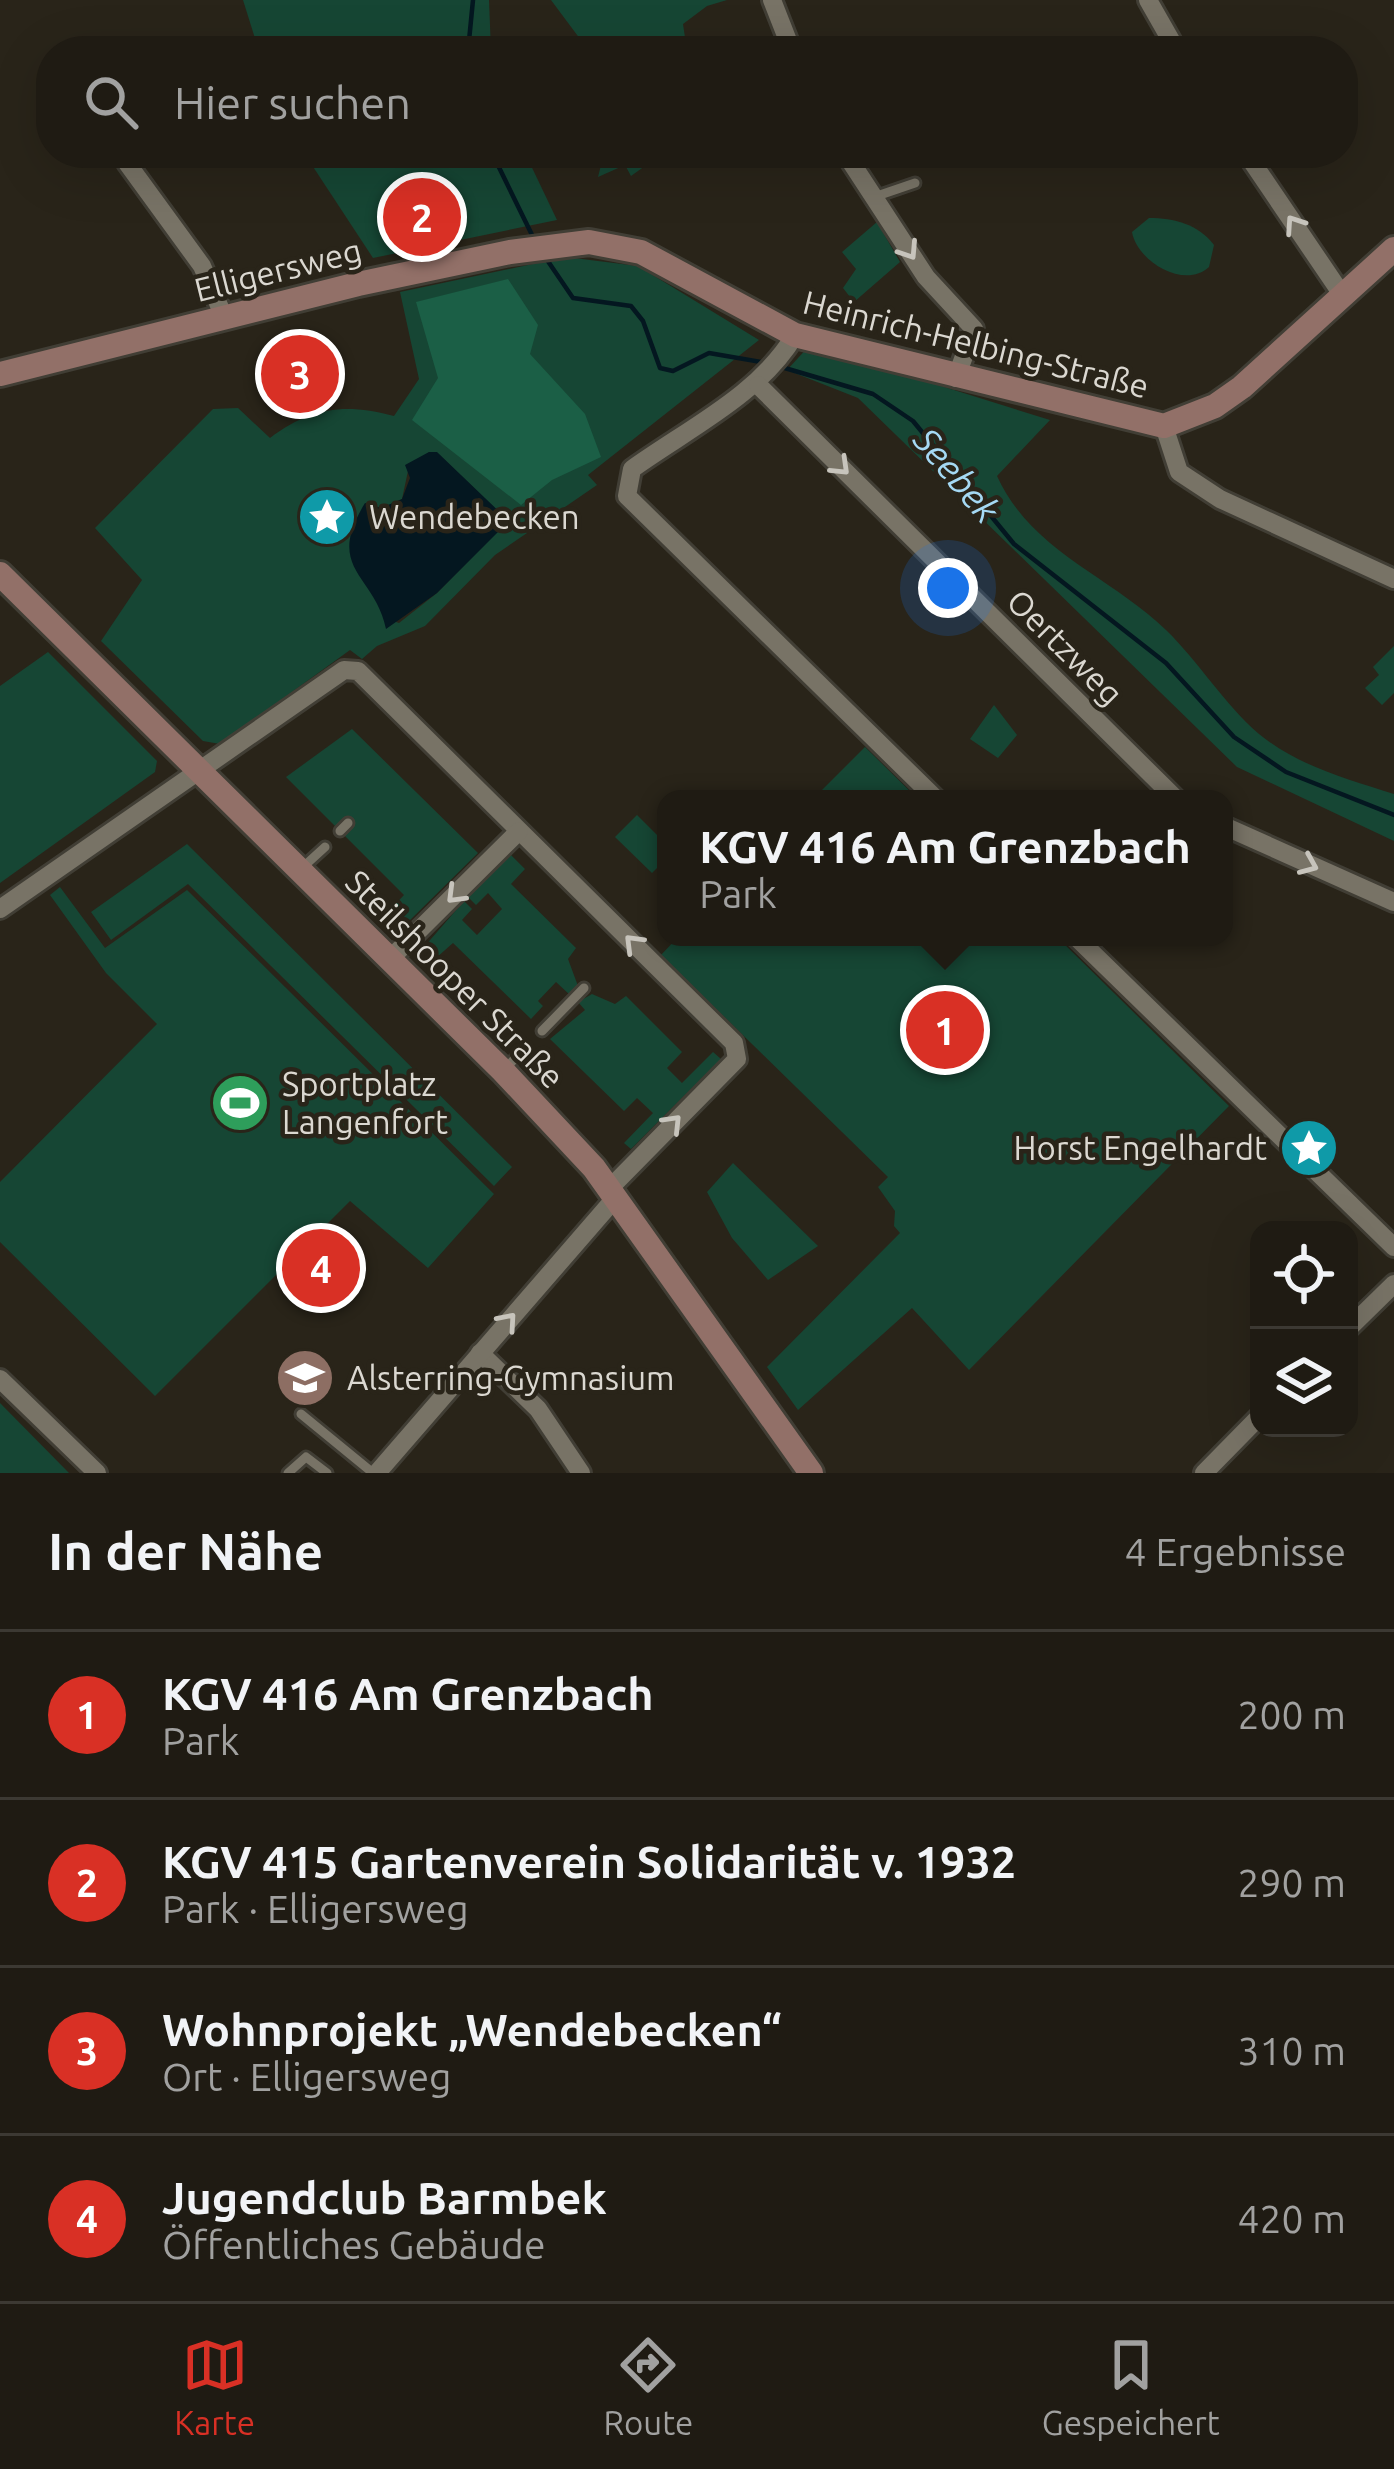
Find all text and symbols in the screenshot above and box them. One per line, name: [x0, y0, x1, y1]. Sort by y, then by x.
search box: [36, 36, 1358, 168]
icon: search: [78, 69, 144, 135]
text: Hier suchen: [174, 77, 411, 128]
pin: 2: [383, 172, 461, 262]
one-way arrow: [1287, 216, 1309, 238]
street label: Elligersweg: [191, 231, 365, 308]
one-way arrow: [894, 238, 916, 260]
street label: Heinrich-Helbing-Straße: [800, 283, 1153, 404]
pin: 3: [261, 329, 339, 419]
water label: Seebek: [905, 418, 1009, 531]
one-way arrow: [827, 453, 849, 475]
place icon: Wendebecken: [296, 486, 358, 548]
place label: Wendebecken: [369, 498, 580, 535]
your location: [918, 558, 978, 618]
street label: Oertzweg: [1000, 581, 1131, 712]
popup: [657, 790, 1233, 946]
text: KGV 416 Am Grenzbach: [699, 821, 1191, 872]
one-way arrow: [1296, 850, 1318, 874]
street label: Steilshooper Straße: [339, 862, 572, 1095]
text: Park: [699, 872, 777, 915]
one-way arrow: [447, 881, 469, 903]
one-way arrow: [625, 935, 647, 957]
pin: 1: [906, 985, 984, 1075]
place label: Sportplatz Langenfort: [282, 1065, 448, 1140]
sports icon: Sportplatz Langenfort: [209, 1072, 271, 1134]
one-way arrow: [659, 1115, 681, 1137]
place icon: Horst Engelhardt: [1278, 1117, 1340, 1179]
place label: Horst Engelhardt: [1014, 1129, 1267, 1166]
map controls: [1250, 1221, 1358, 1437]
button: locate: [1250, 1221, 1358, 1329]
pin: 4: [282, 1223, 360, 1313]
one-way arrow: [494, 1313, 516, 1335]
button: layers: [1250, 1329, 1358, 1437]
school or university icon: Alsterring-Gymnasium: [274, 1347, 336, 1409]
place label: Alsterring-Gymnasium: [347, 1359, 675, 1396]
text: In der Nähe: [48, 1522, 323, 1580]
text: 4 Ergebnisse: [1125, 1530, 1346, 1573]
text: KGV 416 Am Grenzbach: [162, 1668, 654, 1719]
text: 1: [76, 1693, 98, 1736]
text: 200 m: [1237, 1693, 1346, 1736]
text: Park: [162, 1719, 240, 1762]
text: KGV 415 Gartenverein Solidarität v. 1932: [162, 1836, 1016, 1887]
text: 2: [76, 1861, 98, 1904]
text: 290 m: [1237, 1861, 1346, 1904]
text: Park · Elligersweg: [162, 1887, 469, 1930]
text: Wohnprojekt „Wendebecken“: [162, 2004, 782, 2055]
text: 3: [76, 2029, 98, 2072]
text: 310 m: [1237, 2029, 1346, 2072]
text: Ort · Elligersweg: [162, 2055, 451, 2098]
text: Jugendclub Barmbek: [162, 2172, 607, 2223]
text: 4: [76, 2197, 98, 2240]
text: 420 m: [1237, 2197, 1346, 2240]
text: Öffentliches Gebäude: [162, 2223, 545, 2266]
tab: Karte: [174, 2332, 255, 2441]
tab: Route: [604, 2332, 693, 2441]
tab: Gespeichert: [1042, 2332, 1220, 2441]

